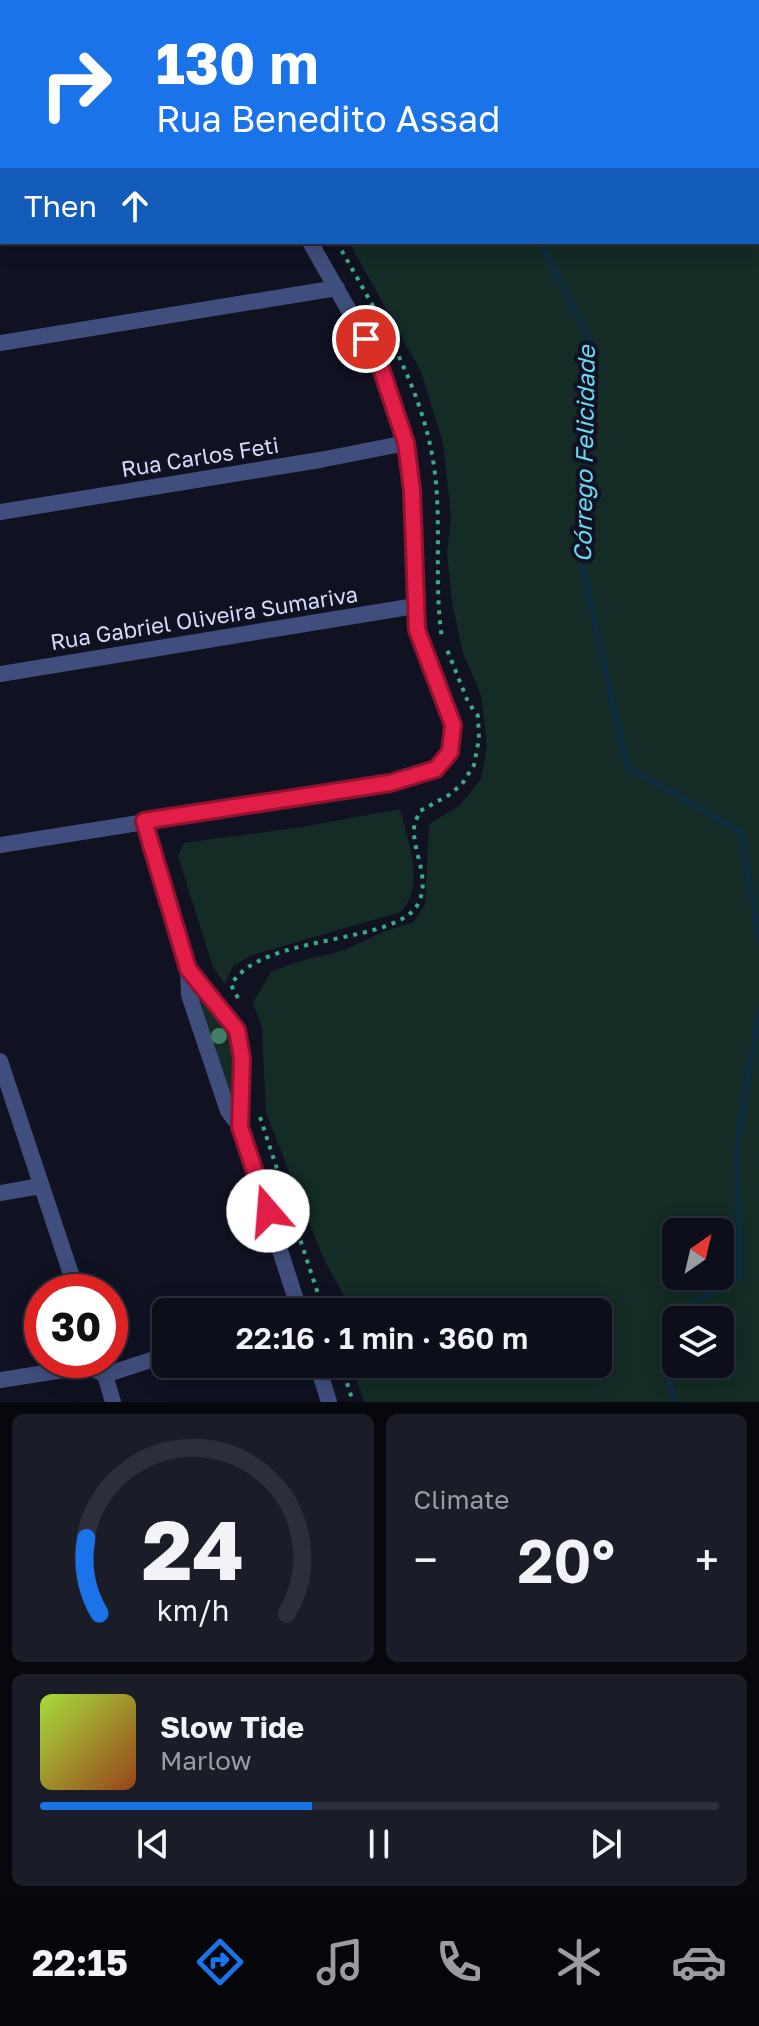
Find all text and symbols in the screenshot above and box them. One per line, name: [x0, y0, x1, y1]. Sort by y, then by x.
text: 130 m: [156, 29, 318, 96]
icon: right: [24, 32, 128, 136]
text: Rua Benedito Assad: [156, 97, 500, 140]
icon: ahead: [113, 184, 157, 228]
text: Then: [24, 188, 97, 224]
pin: [332, 305, 400, 373]
icon: arrive: [344, 317, 388, 361]
water label: Córrego Felicidade: [567, 343, 601, 563]
street label: Rua Carlos Feti: [119, 431, 281, 482]
street label: Rua Gabriel Oliveira Sumariva: [48, 580, 360, 655]
position arrow: [226, 1169, 310, 1253]
north arrow: [662, 1218, 734, 1290]
map controls: [662, 1218, 734, 1378]
speed limit sign: 30: [24, 1274, 128, 1378]
button: layers: [662, 1306, 734, 1378]
text: 22:16 · 1 min · 360 m: [236, 1320, 528, 1356]
text: Climate: [414, 1484, 509, 1515]
text: 24: [141, 1498, 244, 1598]
text: 20°: [517, 1524, 615, 1596]
text: −: [414, 1533, 438, 1586]
text: +: [695, 1533, 719, 1586]
text: km/h: [156, 1593, 229, 1627]
text: Slow Tide: [160, 1709, 304, 1745]
text: Marlow: [160, 1745, 252, 1776]
icon: previous: [131, 1822, 175, 1866]
icon: pause: [357, 1822, 401, 1866]
icon: next: [584, 1822, 628, 1866]
icon: directions: [192, 1934, 248, 1990]
icon: music: [312, 1934, 368, 1990]
icon: phone: [431, 1934, 487, 1990]
icon: climate: [551, 1934, 607, 1990]
icon: car: [671, 1934, 727, 1990]
text: 22:15: [32, 1941, 128, 1984]

